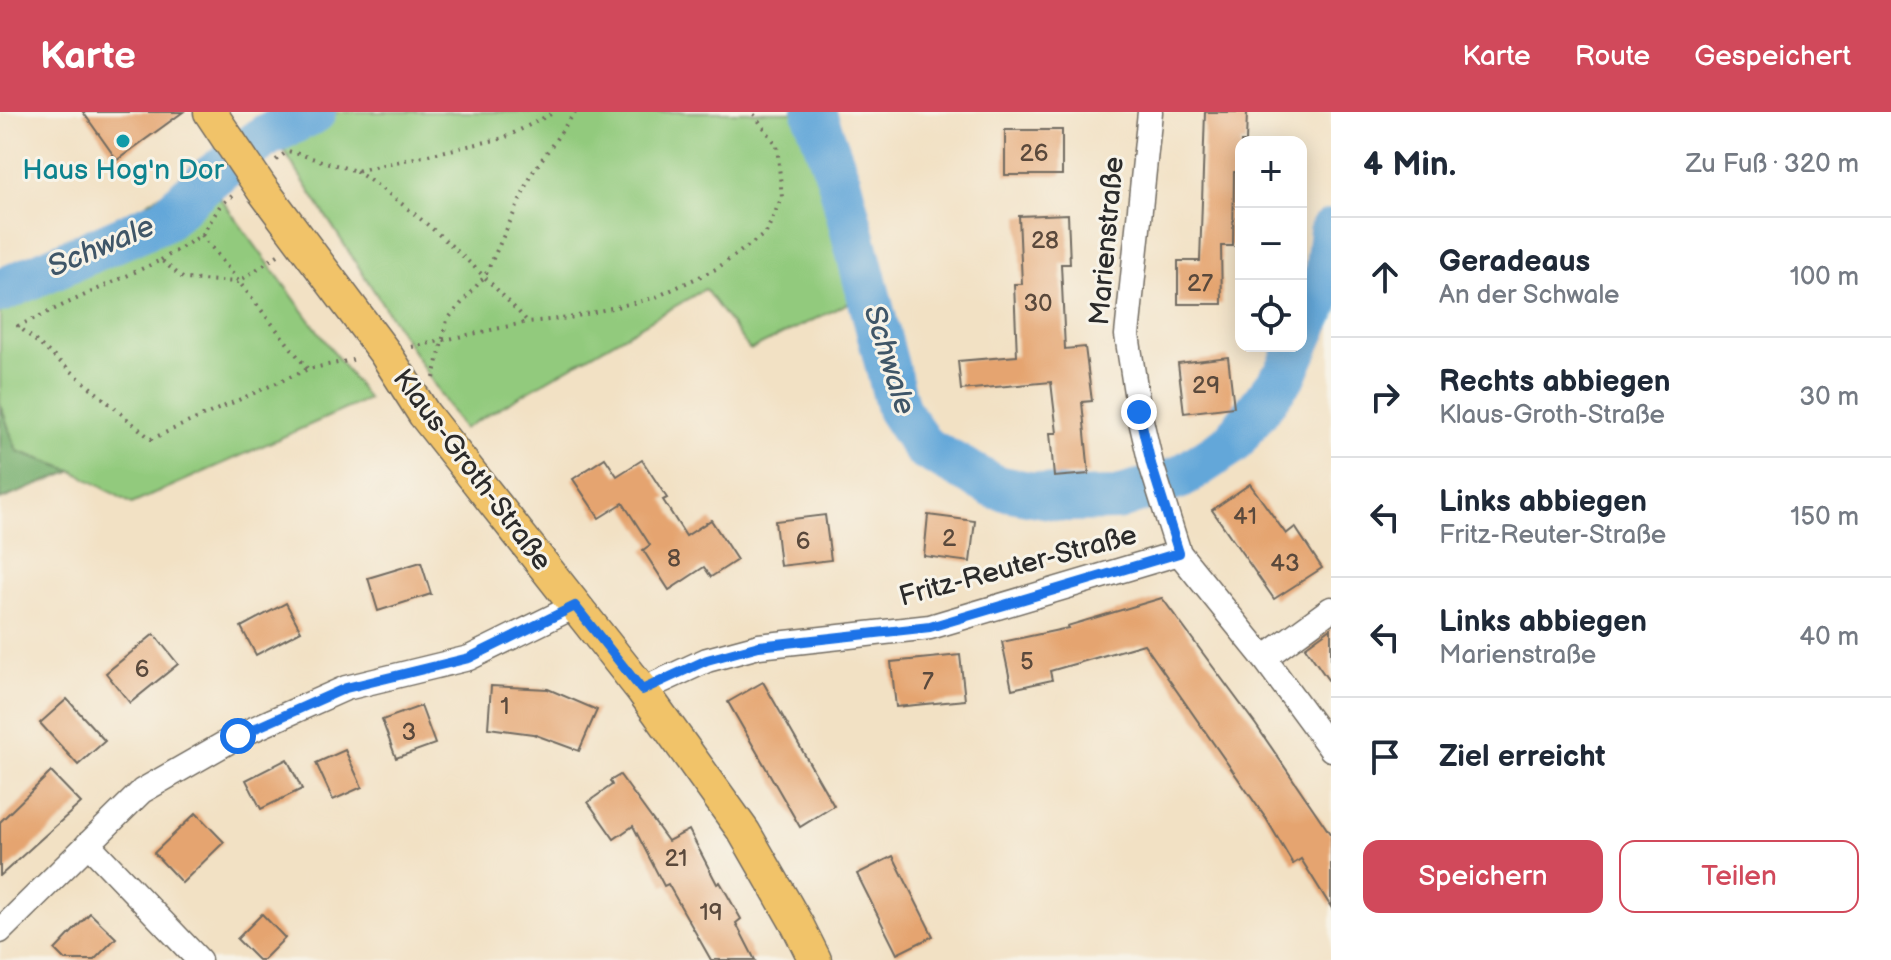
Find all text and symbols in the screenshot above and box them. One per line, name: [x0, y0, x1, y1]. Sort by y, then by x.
text: Karte: [40, 34, 136, 79]
text: Karte: [1462, 40, 1531, 73]
text: Route: [1575, 40, 1650, 73]
text: Gespeichert: [1694, 40, 1851, 73]
marker: Haus Hog'n Dor: [114, 132, 132, 150]
map controls: [1235, 136, 1307, 352]
button: +: [1235, 136, 1307, 208]
house number: 26: [1020, 139, 1048, 168]
text: 4 Min.: [1363, 144, 1456, 185]
text: Zu Fuß · 320 m: [1686, 149, 1859, 180]
place label: Haus Hog'n Dor: [22, 154, 225, 187]
street label: Marienstraße: [1083, 155, 1131, 327]
water label: Schwale: [42, 208, 160, 286]
button: −: [1235, 208, 1307, 280]
house number: 28: [1031, 226, 1059, 255]
text: Geradeaus: [1439, 244, 1590, 280]
icon: ahead: [1363, 255, 1407, 299]
text: 100 m: [1790, 262, 1859, 293]
house number: 27: [1187, 269, 1213, 298]
button: locate: [1235, 280, 1307, 352]
text: An der Schwale: [1439, 280, 1620, 311]
house number: 30: [1024, 289, 1052, 318]
water label: Schwale: [855, 301, 923, 419]
street label: Klaus-Groth-Straße: [386, 363, 558, 577]
text: Rechts abbiegen: [1439, 364, 1671, 400]
house number: 29: [1192, 371, 1220, 400]
icon: right: [1363, 375, 1407, 419]
text: 30 m: [1799, 382, 1859, 413]
route end: [1121, 394, 1157, 430]
text: Klaus-Groth-Straße: [1439, 400, 1665, 431]
text: Links abbiegen: [1439, 484, 1647, 520]
icon: left: [1363, 495, 1407, 539]
house number: 41: [1233, 502, 1257, 531]
text: 150 m: [1790, 502, 1859, 533]
street label: Fritz-Reuter-Straße: [896, 518, 1140, 614]
text: Fritz-Reuter-Straße: [1439, 520, 1666, 551]
house number: 2: [942, 524, 956, 553]
house number: 6: [796, 527, 810, 556]
house number: 8: [667, 544, 681, 573]
house number: 43: [1270, 549, 1300, 578]
text: Links abbiegen: [1439, 604, 1647, 640]
icon: left: [1363, 615, 1407, 659]
text: 40 m: [1799, 622, 1859, 653]
text: Marienstraße: [1439, 640, 1596, 671]
house number: 5: [1020, 647, 1034, 676]
house number: 6: [135, 655, 149, 684]
house number: 7: [922, 667, 934, 696]
house number: 1: [500, 692, 510, 721]
route start: [220, 718, 256, 754]
house number: 3: [402, 718, 416, 747]
icon: arrive: [1363, 735, 1407, 779]
text: Ziel erreicht: [1439, 739, 1606, 775]
button: Speichern: [1363, 840, 1603, 913]
button: Teilen: [1619, 840, 1859, 913]
house number: 21: [664, 844, 688, 873]
house number: 19: [699, 898, 723, 927]

